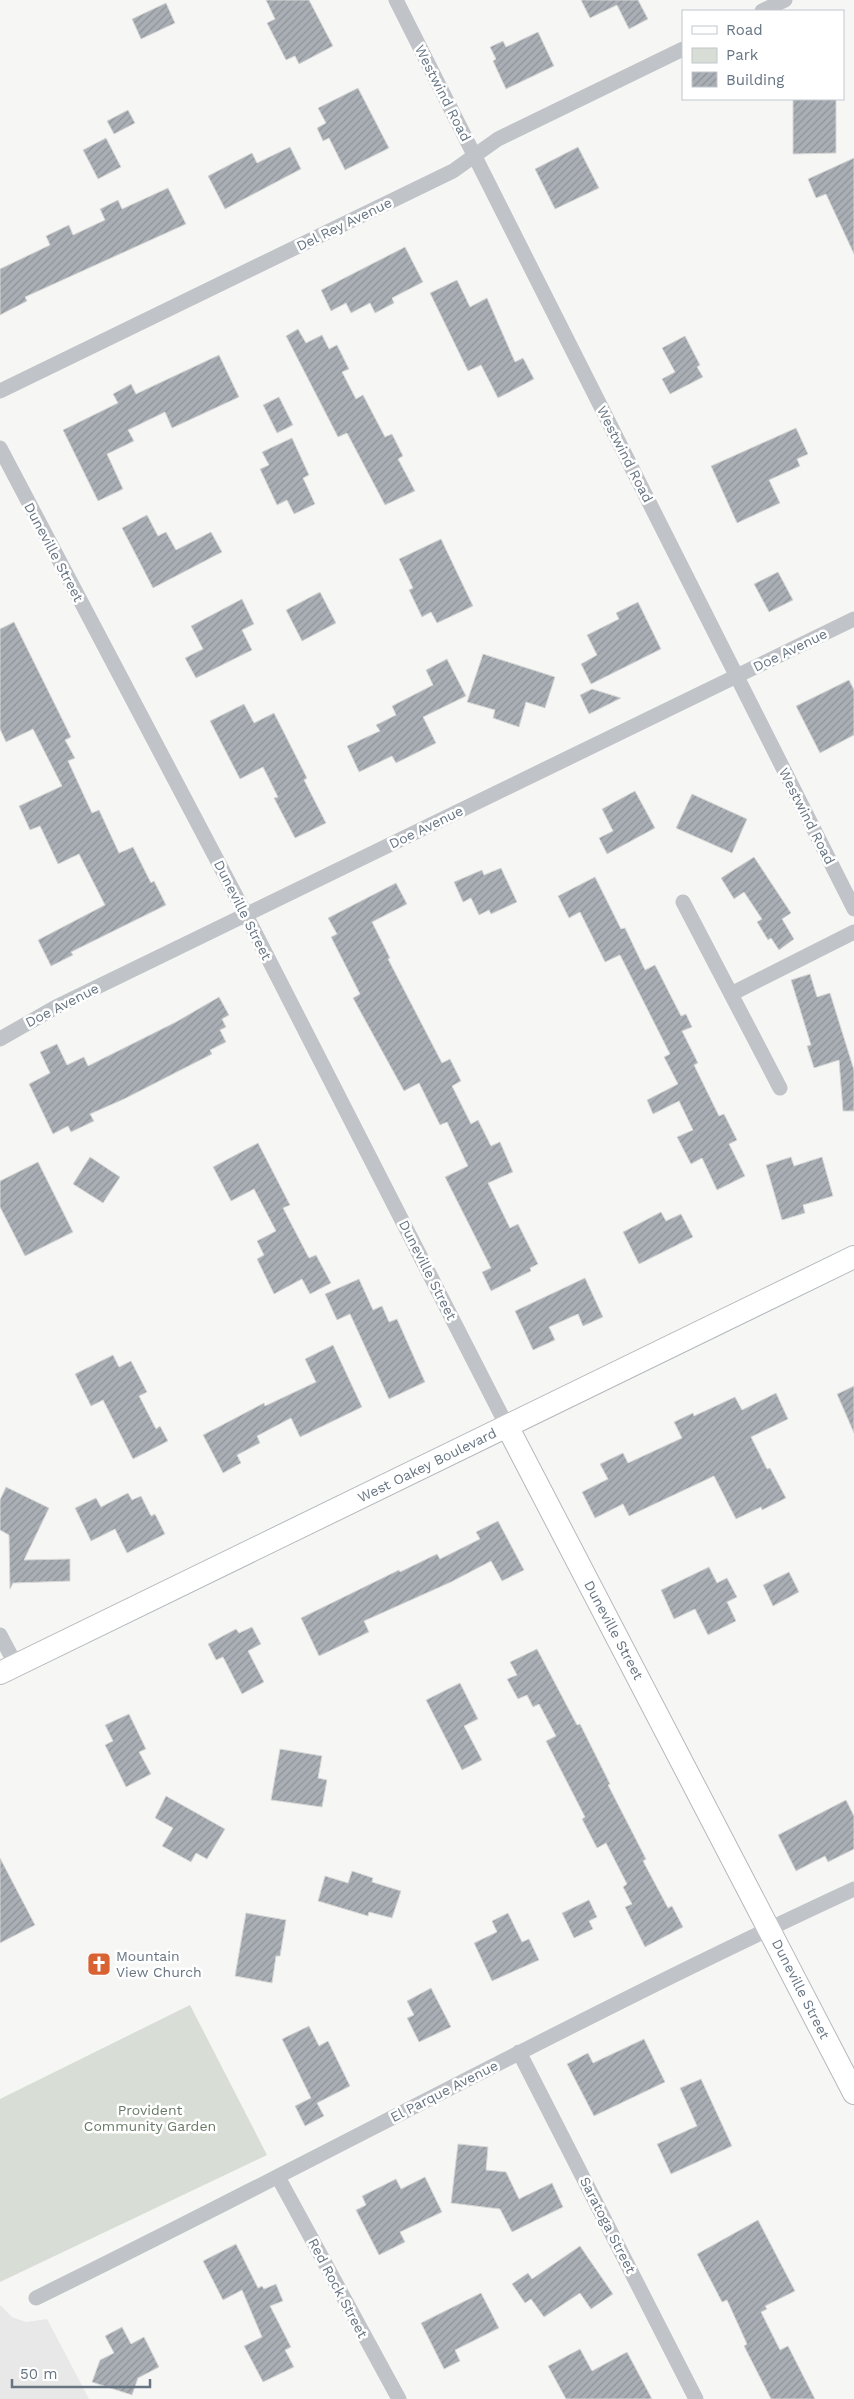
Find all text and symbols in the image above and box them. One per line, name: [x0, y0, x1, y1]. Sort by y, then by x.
legend: [682, 10, 844, 100]
text: Road: [726, 21, 763, 39]
street label: Westwind Road: [412, 42, 474, 144]
text: Park: [726, 46, 759, 64]
text: Building: [726, 71, 784, 89]
street label: Del Rey Avenue: [294, 194, 394, 254]
street label: Westwind Road: [594, 403, 656, 505]
street label: Duneville Street: [21, 500, 87, 604]
street label: Doe Avenue: [750, 625, 830, 675]
street label: Westwind Road: [776, 765, 838, 867]
street label: Doe Avenue: [386, 802, 466, 852]
street label: Duneville Street: [211, 857, 275, 963]
street label: Doe Avenue: [23, 980, 101, 1030]
street label: Duneville Street: [396, 1217, 460, 1323]
street label: West Oakey Boulevard: [355, 1424, 499, 1506]
street label: Duneville Street: [581, 1578, 647, 1682]
street label: Duneville Street: [769, 1936, 833, 2042]
place label: Mountain View Church: [116, 1948, 202, 1980]
church icon: Mountain View Church: [86, 1951, 112, 1977]
street label: El Parque Avenue: [387, 2057, 501, 2125]
park label: Provident Community Garden: [84, 2102, 216, 2134]
street label: Saratoga Street: [577, 2174, 639, 2276]
street label: Red Rock Street: [305, 2235, 371, 2341]
scale bar: [12, 2356, 150, 2388]
text: 50 m: [20, 2365, 57, 2383]

